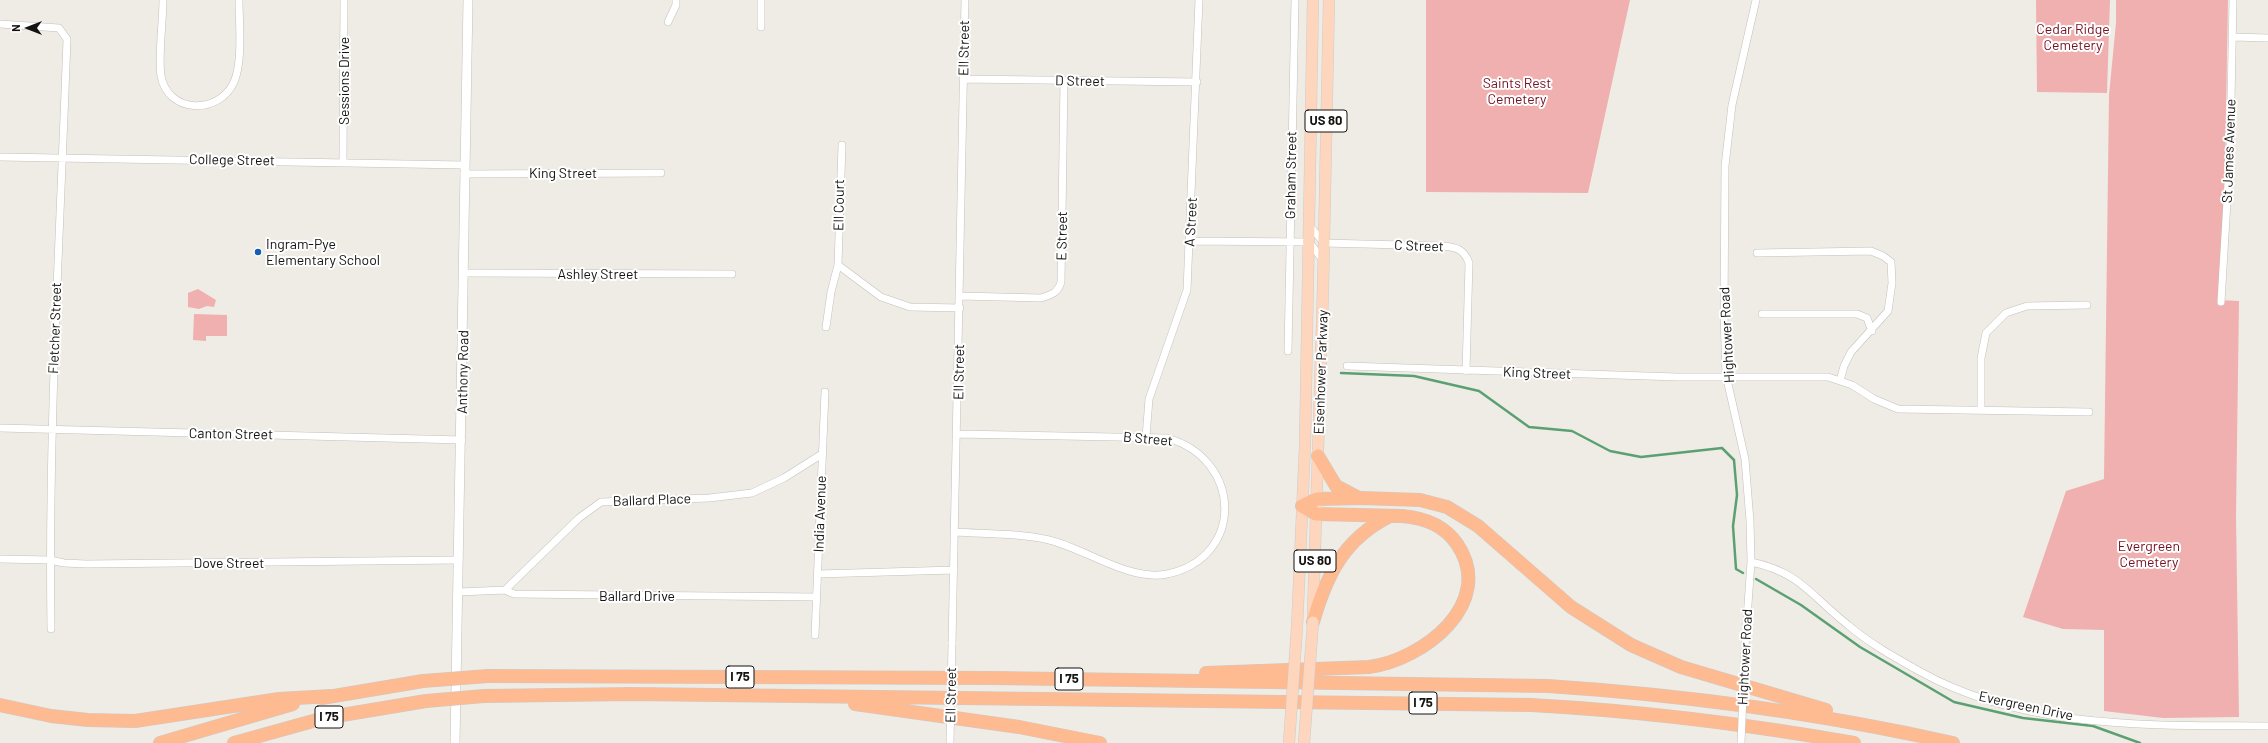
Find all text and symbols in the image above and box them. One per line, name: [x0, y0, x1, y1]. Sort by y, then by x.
north arrow: [8, 8, 48, 48]
street label: Ell Street: [955, 20, 973, 76]
park label: Cedar Ridge Cemetery: [2036, 21, 2110, 54]
text: N: [9, 24, 22, 32]
street label: Sessions Drive: [336, 37, 352, 125]
street label: D Street: [1055, 72, 1105, 90]
park label: Saints Rest Cemetery: [1483, 75, 1551, 108]
street label: St James Avenue: [2219, 99, 2239, 203]
road number: US 80: [1305, 110, 1347, 132]
street label: Graham Street: [1282, 131, 1300, 219]
street label: College Street: [189, 151, 275, 169]
street label: King Street: [529, 165, 597, 181]
street label: Ell Court: [830, 179, 848, 231]
street label: A Street: [1181, 197, 1201, 247]
street label: E Street: [1053, 211, 1071, 261]
place label: Ingram-Pye Elementary School: [266, 236, 380, 268]
street label: C Street: [1394, 237, 1444, 255]
marker: Ingram-Pye Elementary School: [253, 247, 263, 257]
street label: Ashley Street: [558, 266, 638, 282]
street label: Fletcher Street: [45, 282, 65, 374]
street label: Hightower Road: [1716, 287, 1738, 383]
street label: Eisenhower Parkway: [1310, 309, 1332, 435]
street label: Anthony Road: [454, 330, 472, 414]
street label: Ell Street: [950, 344, 968, 400]
street label: King Street: [1503, 363, 1571, 383]
street label: Canton Street: [189, 425, 273, 443]
street label: B Street: [1122, 428, 1174, 450]
street label: India Avenue: [810, 475, 830, 553]
street label: Ballard Place: [613, 490, 691, 510]
park label: Evergreen Cemetery: [2118, 538, 2180, 570]
road number: US 80: [1294, 550, 1336, 572]
street label: Dove Street: [194, 555, 264, 571]
street label: Ballard Drive: [599, 588, 675, 604]
street label: Hightower Road: [1734, 609, 1756, 705]
road number: I 75: [726, 666, 754, 688]
street label: Ell Street: [942, 667, 960, 723]
road number: I 75: [1055, 668, 1083, 690]
street label: Evergreen Drive: [1977, 688, 2075, 724]
road number: I 75: [1409, 692, 1437, 714]
road number: I 75: [315, 706, 343, 728]

